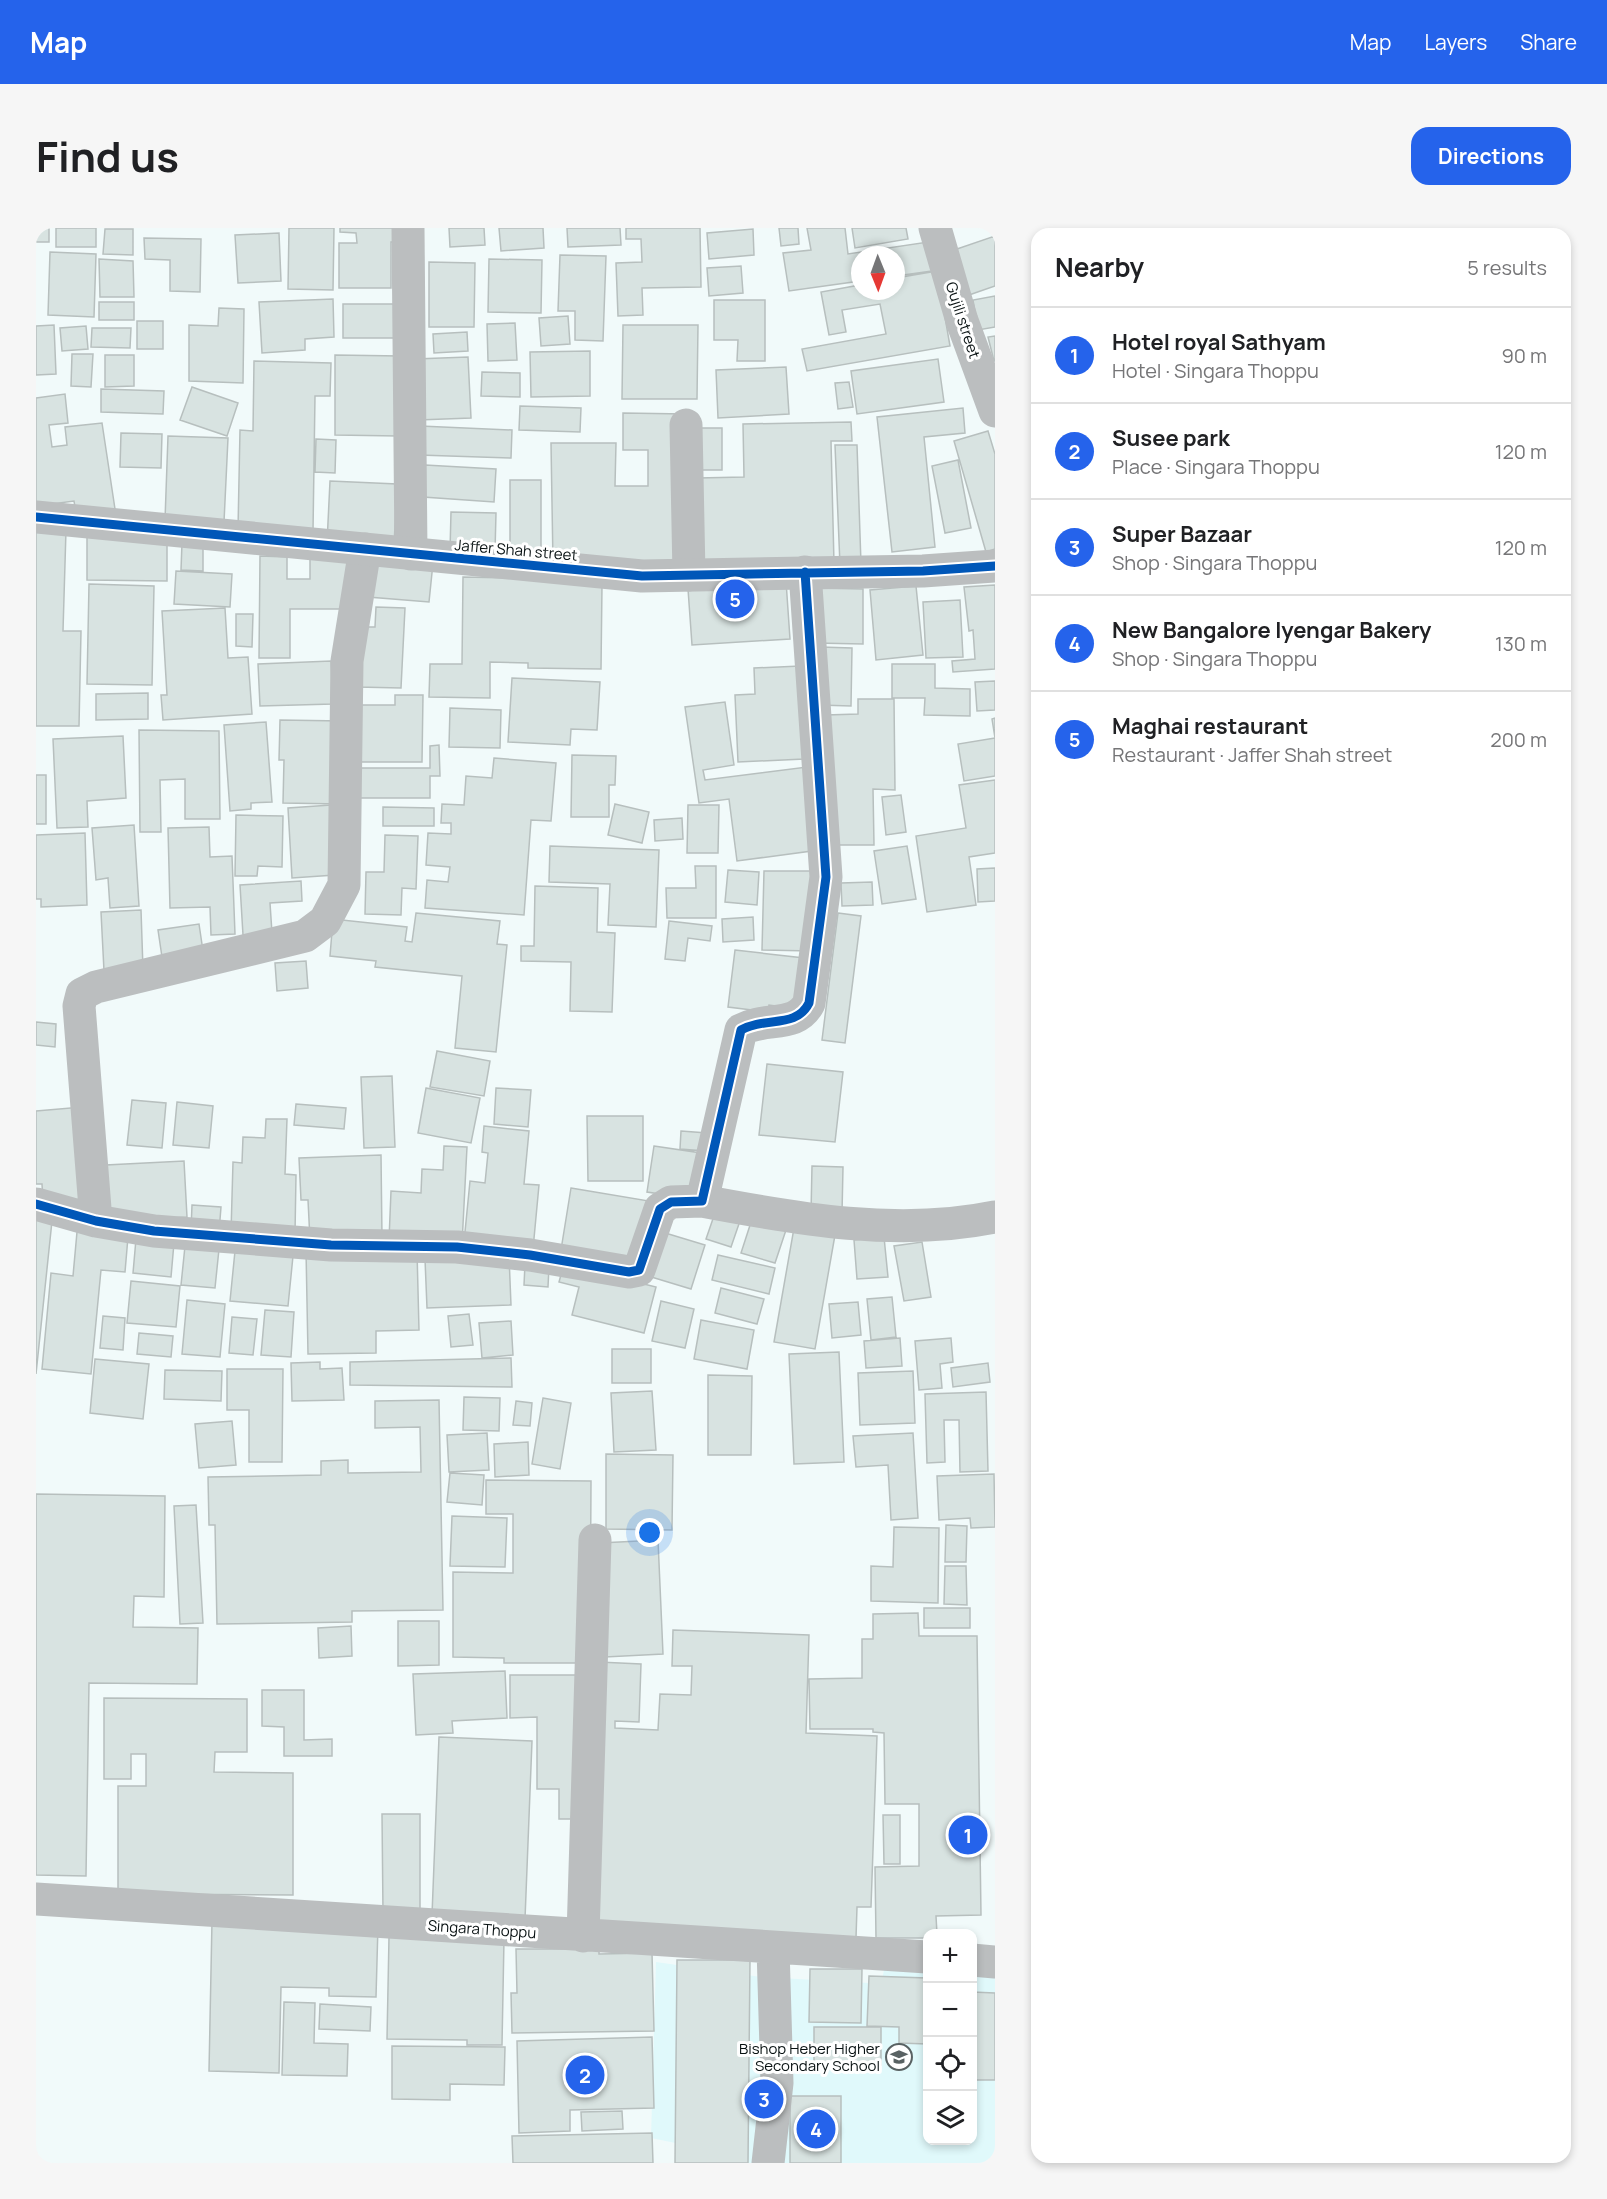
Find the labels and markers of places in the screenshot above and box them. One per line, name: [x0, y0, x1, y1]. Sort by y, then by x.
pin: 5: [716, 576, 754, 622]
pin: 1: [948, 1812, 988, 1858]
place label: Bishop Heber Higher Secondary School: [739, 2038, 881, 2076]
school or university icon: Bishop Heber Higher Secondary School: [884, 2042, 914, 2072]
pin: 2: [566, 2052, 604, 2098]
pin: 3: [744, 2076, 784, 2122]
pin: 4: [796, 2106, 836, 2152]

